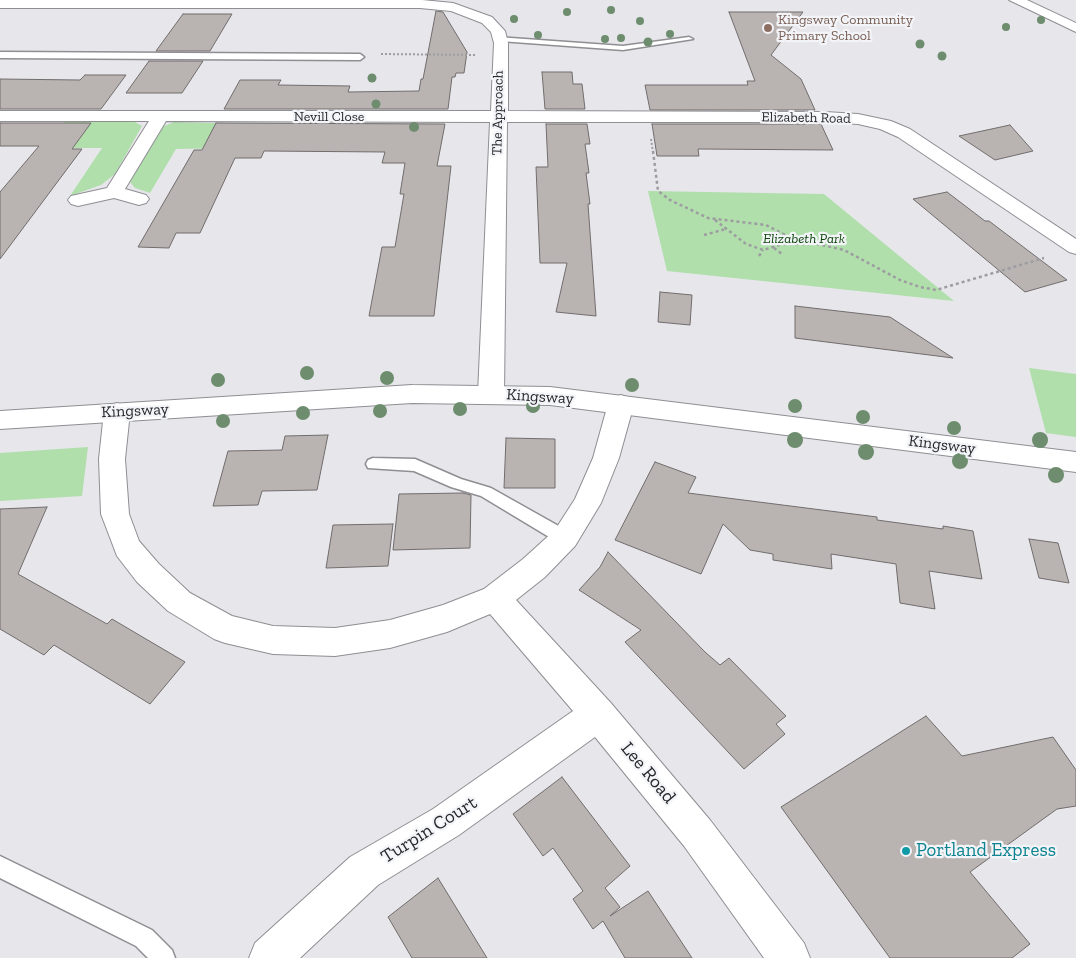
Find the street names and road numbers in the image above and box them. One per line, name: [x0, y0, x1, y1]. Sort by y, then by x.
street label: The Approach: [489, 70, 507, 156]
street label: Nevill Close: [294, 109, 364, 125]
street label: Elizabeth Road: [761, 109, 851, 127]
street label: Kingsway: [506, 385, 574, 409]
street label: Kingsway: [101, 400, 169, 422]
street label: Kingsway: [907, 431, 977, 459]
street label: Lee Road: [616, 738, 680, 808]
street label: Turpin Court: [377, 791, 481, 869]

